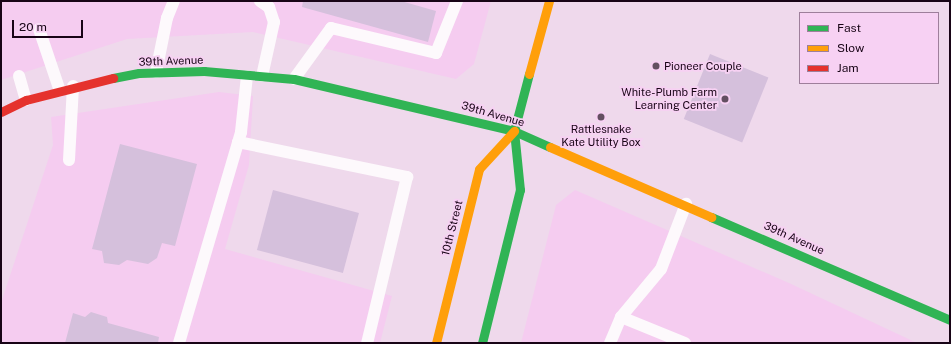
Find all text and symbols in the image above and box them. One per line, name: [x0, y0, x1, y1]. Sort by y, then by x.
scale bar: [14, 12, 85, 38]
legend: [799, 12, 939, 84]
text: 20 m: [19, 20, 47, 34]
text: Fast: [837, 21, 861, 35]
text: Slow: [837, 41, 864, 55]
street label: 39th Avenue: [138, 53, 204, 69]
place label: Pioneer Couple: [664, 59, 742, 73]
marker: Pioneer Couple: [651, 61, 661, 71]
text: Jam: [837, 61, 859, 75]
place label: White-Plumb Farm Learning Center: [621, 86, 717, 112]
marker: White-Plumb Farm Learning Center: [720, 94, 730, 104]
street label: 39th Avenue: [460, 99, 526, 129]
marker: Rattlesnake Kate Utility Box: [596, 112, 606, 122]
place label: Rattlesnake Kate Utility Box: [561, 123, 641, 149]
street label: 10th Street: [439, 199, 465, 257]
street label: 39th Avenue: [762, 219, 826, 257]

